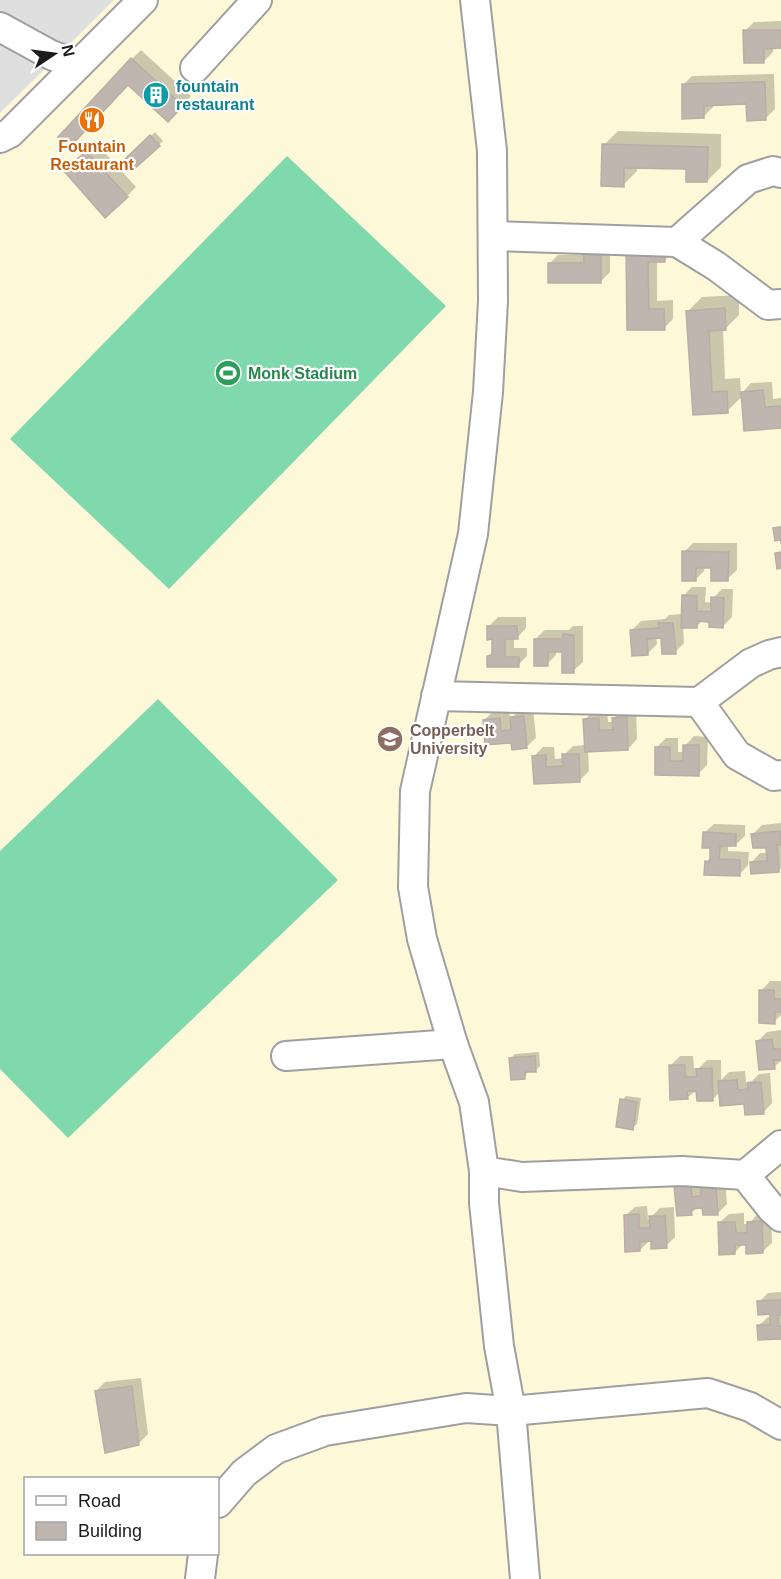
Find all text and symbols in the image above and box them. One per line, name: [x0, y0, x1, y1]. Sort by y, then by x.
north arrow: [24, 24, 84, 84]
text: N: [59, 43, 78, 58]
place label: fountain restaurant: [176, 78, 255, 113]
building icon: fountain restaurant: [141, 80, 171, 110]
restaurant icon: Fountain Restaurant: [77, 105, 107, 135]
place label: Fountain Restaurant: [50, 138, 134, 173]
sports icon: Monk Stadium: [213, 358, 243, 388]
place label: Monk Stadium: [248, 365, 357, 382]
place label: Copperbelt University: [410, 722, 495, 757]
school or university icon: Copperbelt University: [375, 724, 405, 754]
legend: [24, 1477, 219, 1555]
text: Road: [78, 1491, 121, 1511]
text: Building: [78, 1521, 142, 1541]

